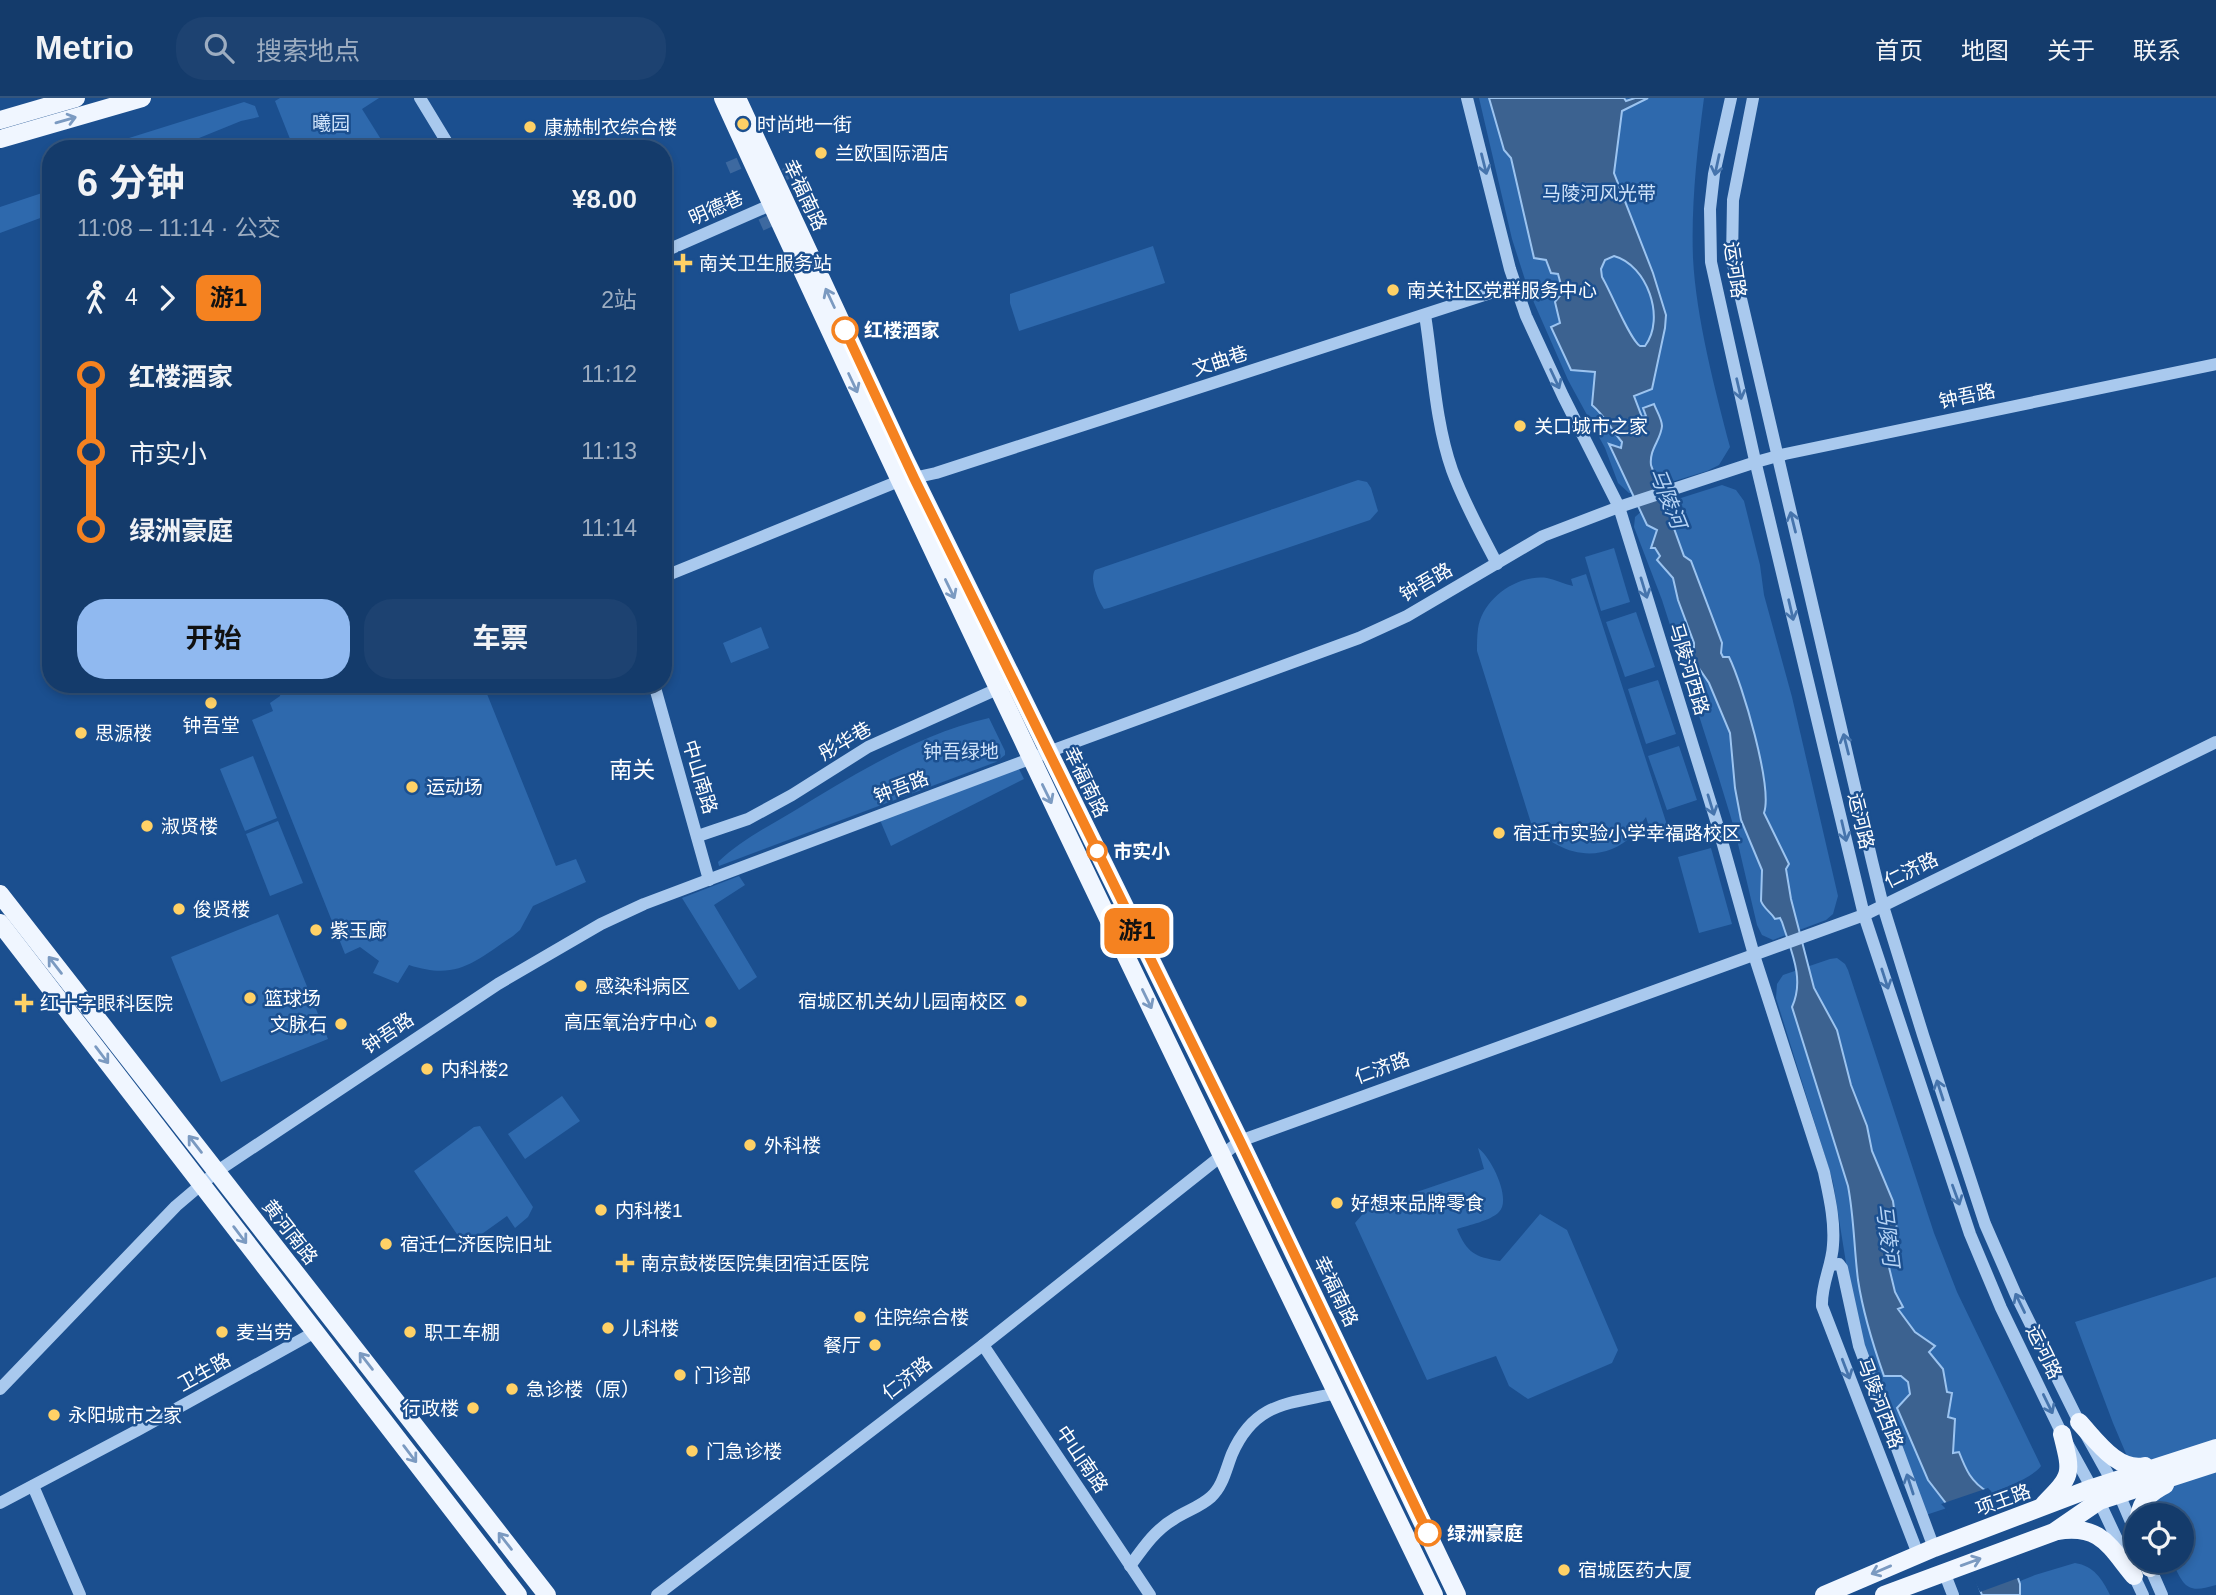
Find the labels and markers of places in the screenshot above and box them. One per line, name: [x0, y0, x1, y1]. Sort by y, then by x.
place label: 时尚地一街: [757, 114, 852, 135]
marker: 时尚地一街: [735, 116, 751, 132]
place label: 康赫制衣综合楼: [544, 117, 677, 138]
marker: 康赫制衣综合楼: [522, 119, 538, 135]
place label: 兰欧国际酒店: [835, 143, 949, 164]
marker: 兰欧国际酒店: [813, 145, 829, 161]
marker: 南关卫生服务站: [673, 253, 693, 273]
place label: 南关卫生服务站: [699, 253, 832, 274]
place label: 南关社区党群服务中心: [1407, 280, 1597, 301]
marker: 南关社区党群服务中心: [1385, 282, 1401, 298]
marker: 红楼酒家: [832, 317, 858, 343]
place label: 红楼酒家: [864, 320, 940, 341]
place label: 关口城市之家: [1534, 416, 1648, 437]
marker: 关口城市之家: [1512, 418, 1528, 434]
marker: 钟吾堂: [203, 695, 219, 711]
place label: 钟吾堂: [182, 715, 240, 736]
place label: 思源楼: [95, 723, 152, 744]
marker: 思源楼: [73, 725, 89, 741]
place label: 运动场: [426, 777, 483, 798]
marker: 运动场: [404, 779, 420, 795]
place label: 淑贤楼: [161, 816, 218, 837]
marker: 淑贤楼: [139, 818, 155, 834]
place label: 宿迁市实验小学幸福路校区: [1513, 823, 1741, 844]
marker: 宿迁市实验小学幸福路校区: [1491, 825, 1507, 841]
marker: 市实小: [1087, 841, 1107, 861]
place label: 市实小: [1113, 841, 1170, 862]
place label: 俊贤楼: [193, 899, 250, 920]
marker: 俊贤楼: [171, 901, 187, 917]
place label: 紫玉廊: [330, 920, 387, 941]
marker: 紫玉廊: [308, 922, 324, 938]
place label: 感染科病区: [595, 976, 690, 997]
marker: 感染科病区: [573, 978, 589, 994]
place label: 篮球场: [264, 988, 321, 1009]
marker: 篮球场: [242, 990, 258, 1006]
place label: 宿城区机关幼儿园南校区: [798, 991, 1007, 1012]
marker: 红十字眼科医院: [14, 993, 34, 1013]
place label: 红十字眼科医院: [40, 993, 173, 1014]
marker: 宿城区机关幼儿园南校区: [1013, 993, 1029, 1009]
place label: 高压氧治疗中心: [564, 1012, 697, 1033]
place label: 文脉石: [270, 1014, 327, 1035]
marker: 高压氧治疗中心: [703, 1014, 719, 1030]
marker: 文脉石: [333, 1016, 349, 1032]
place label: 内科楼2: [441, 1059, 509, 1080]
marker: 内科楼2: [419, 1061, 435, 1077]
place label: 外科楼: [764, 1135, 821, 1156]
marker: 外科楼: [742, 1137, 758, 1153]
place label: 好想来品牌零食: [1351, 1193, 1484, 1214]
marker: 好想来品牌零食: [1329, 1195, 1345, 1211]
place label: 内科楼1: [615, 1200, 683, 1221]
marker: 内科楼1: [593, 1202, 609, 1218]
place label: 宿迁仁济医院旧址: [400, 1234, 552, 1255]
marker: 宿迁仁济医院旧址: [378, 1236, 394, 1252]
marker: 南京鼓楼医院集团宿迁医院: [615, 1253, 635, 1273]
place label: 南京鼓楼医院集团宿迁医院: [641, 1253, 869, 1274]
place label: 住院综合楼: [874, 1307, 969, 1328]
marker: 住院综合楼: [852, 1309, 868, 1325]
place label: 儿科楼: [622, 1318, 679, 1339]
marker: 儿科楼: [600, 1320, 616, 1336]
place label: 麦当劳: [236, 1322, 293, 1343]
place label: 职工车棚: [424, 1322, 500, 1343]
marker: 麦当劳: [214, 1324, 230, 1340]
marker: 职工车棚: [402, 1324, 418, 1340]
place label: 餐厅: [823, 1335, 861, 1356]
marker: 餐厅: [867, 1337, 883, 1353]
place label: 门诊部: [694, 1365, 751, 1386]
marker: 门诊部: [672, 1367, 688, 1383]
place label: 急诊楼（原）: [526, 1379, 640, 1400]
marker: 急诊楼（原）: [504, 1381, 520, 1397]
place label: 行政楼: [402, 1398, 459, 1419]
marker: 行政楼: [465, 1400, 481, 1416]
place label: 永阳城市之家: [68, 1405, 182, 1426]
marker: 永阳城市之家: [46, 1407, 62, 1423]
place label: 门急诊楼: [706, 1441, 782, 1462]
marker: 门急诊楼: [684, 1443, 700, 1459]
marker: 绿洲豪庭: [1415, 1520, 1441, 1546]
place label: 绿洲豪庭: [1447, 1523, 1523, 1544]
place label: 宿城医药大厦: [1578, 1560, 1692, 1581]
marker: 宿城医药大厦: [1556, 1562, 1572, 1578]

